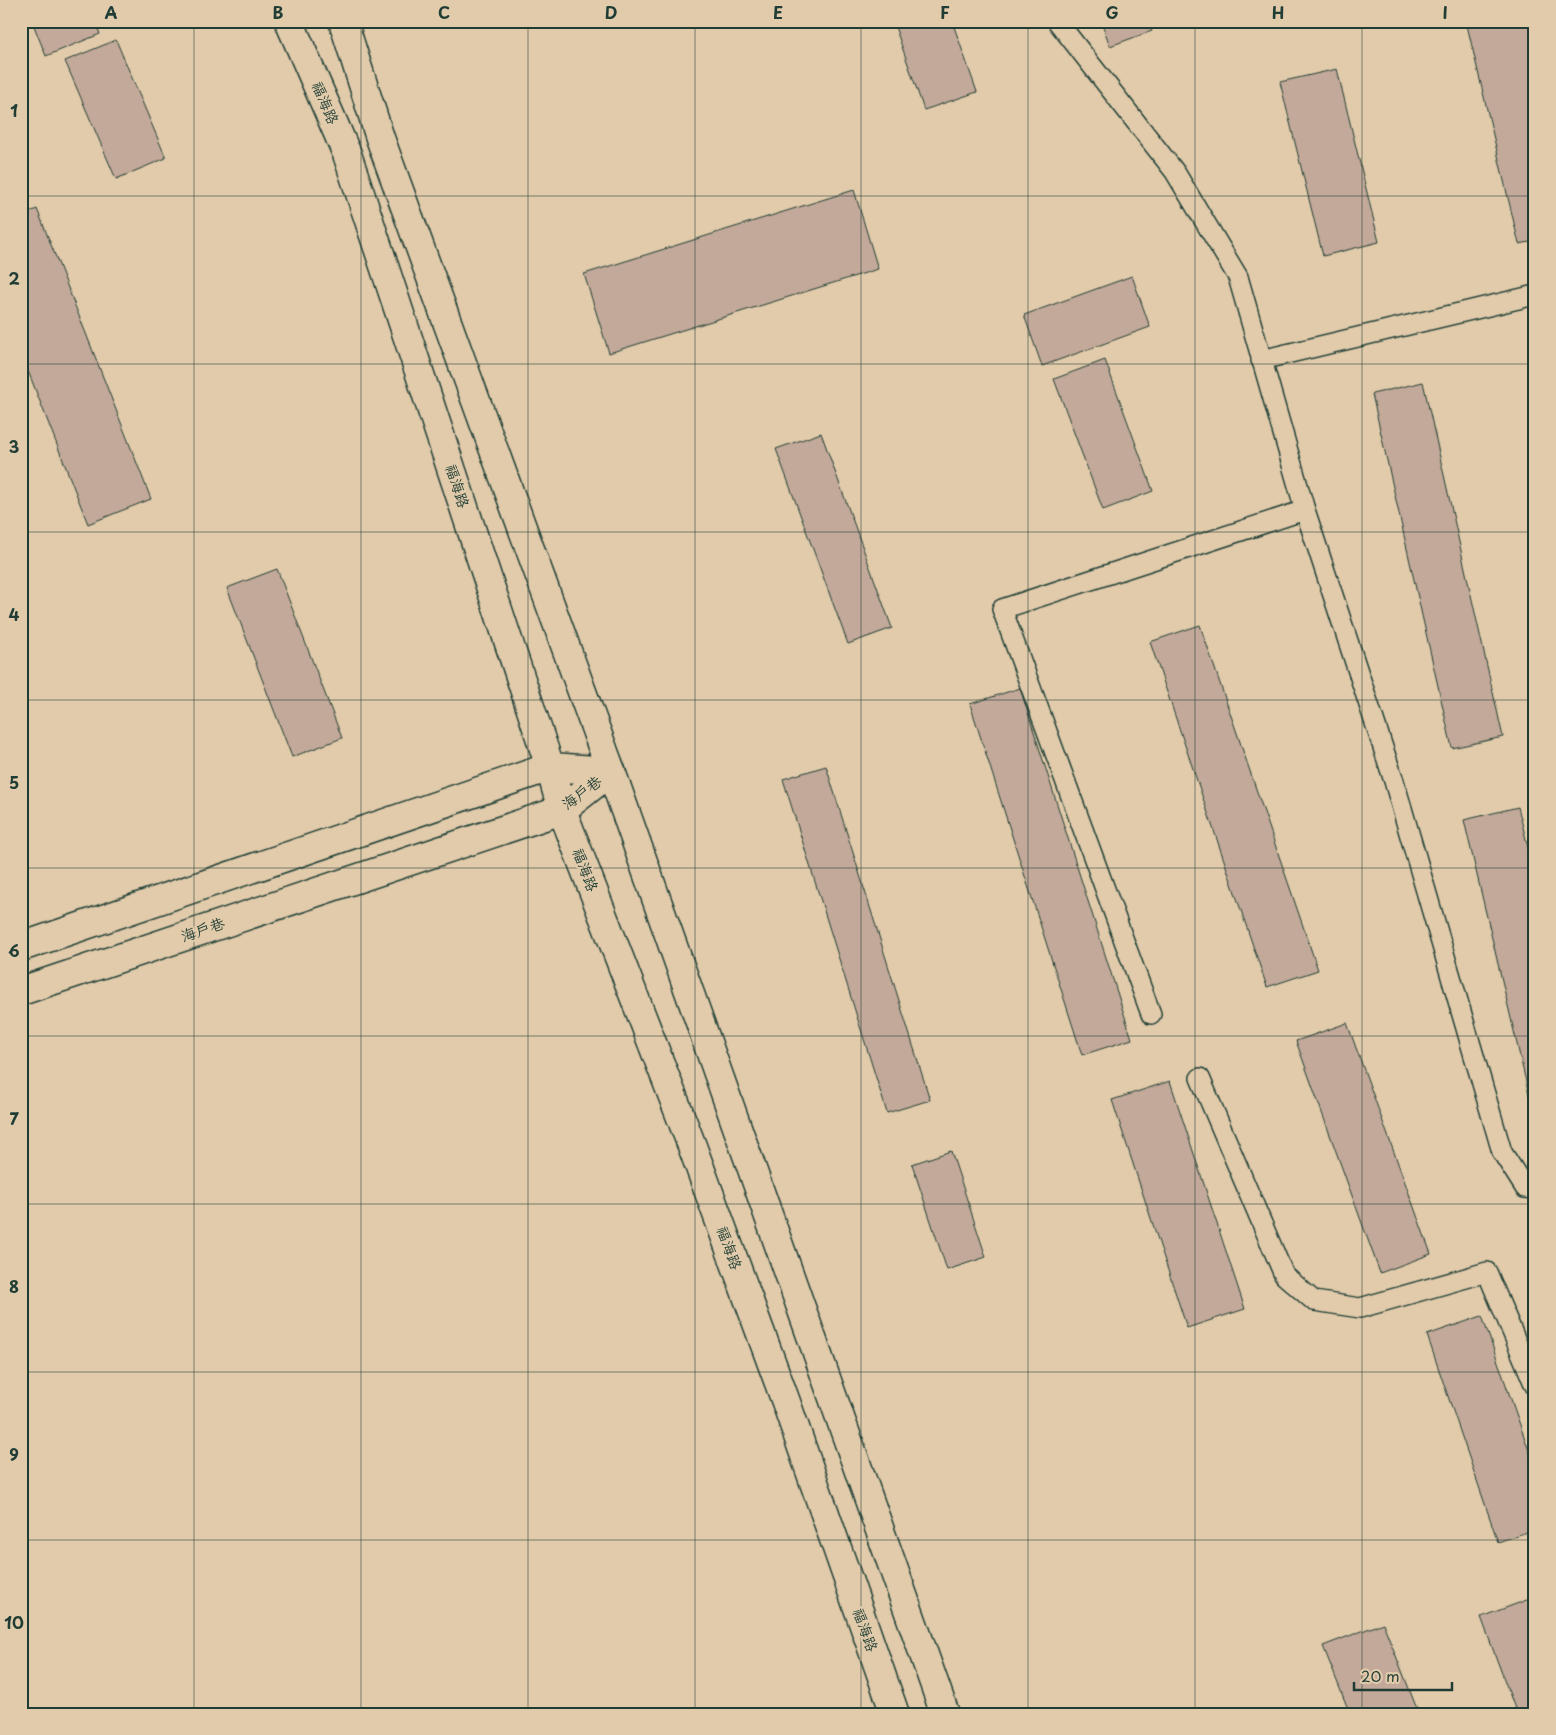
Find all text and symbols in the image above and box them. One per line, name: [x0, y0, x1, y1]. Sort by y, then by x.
text: A: [105, 0, 118, 24]
text: B: [273, 0, 284, 24]
text: C: [438, 0, 450, 24]
text: D: [605, 0, 617, 24]
text: E: [773, 0, 783, 24]
text: F: [940, 0, 950, 24]
text: G: [1105, 0, 1119, 24]
text: H: [1272, 0, 1284, 24]
text: I: [1442, 0, 1448, 24]
street label: 福海路: [307, 77, 346, 128]
text: 1: [10, 98, 18, 122]
text: 2: [8, 266, 20, 290]
text: 3: [9, 434, 19, 458]
street label: 福海路: [441, 461, 476, 510]
text: 4: [9, 602, 20, 626]
street label: 海户巷: [556, 769, 606, 815]
text: 5: [9, 770, 19, 794]
street label: 福海路: [568, 844, 605, 895]
street label: 海户巷: [177, 910, 228, 947]
text: 6: [8, 938, 20, 962]
text: 7: [9, 1106, 19, 1130]
street label: 福海路: [712, 1222, 749, 1273]
text: 8: [9, 1274, 19, 1298]
text: 9: [9, 1442, 19, 1466]
street label: 福海路: [848, 1604, 885, 1655]
text: 10: [4, 1610, 24, 1634]
scale bar: [1354, 1660, 1451, 1692]
text: 20 m: [1361, 1664, 1400, 1687]

